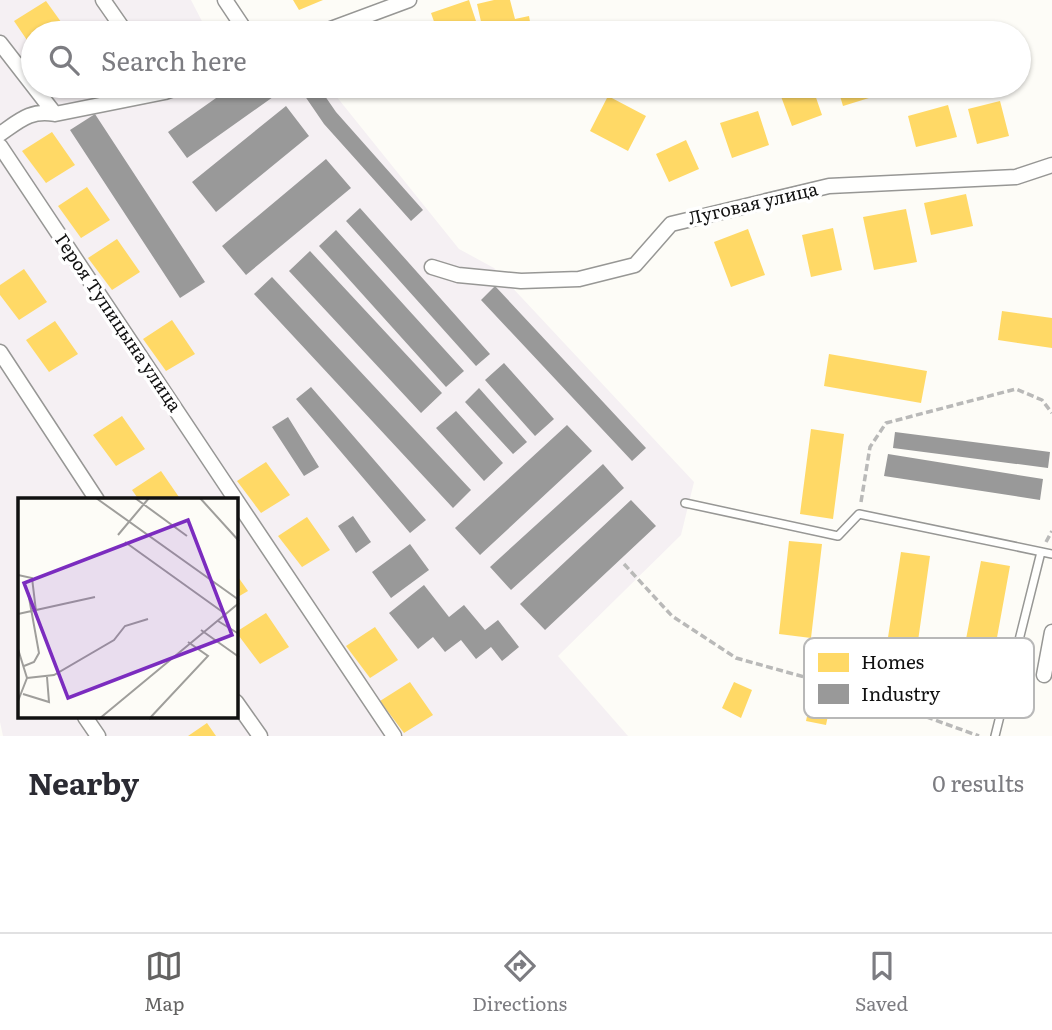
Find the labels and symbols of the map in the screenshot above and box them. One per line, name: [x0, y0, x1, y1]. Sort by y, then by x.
street label: Луговая улица: [685, 174, 821, 231]
street label: Героя Тупицына улица: [49, 228, 189, 417]
inset map: [18, 498, 238, 718]
legend: [804, 638, 1034, 718]
text: Homes: [861, 647, 925, 675]
text: Industry: [861, 679, 940, 707]

